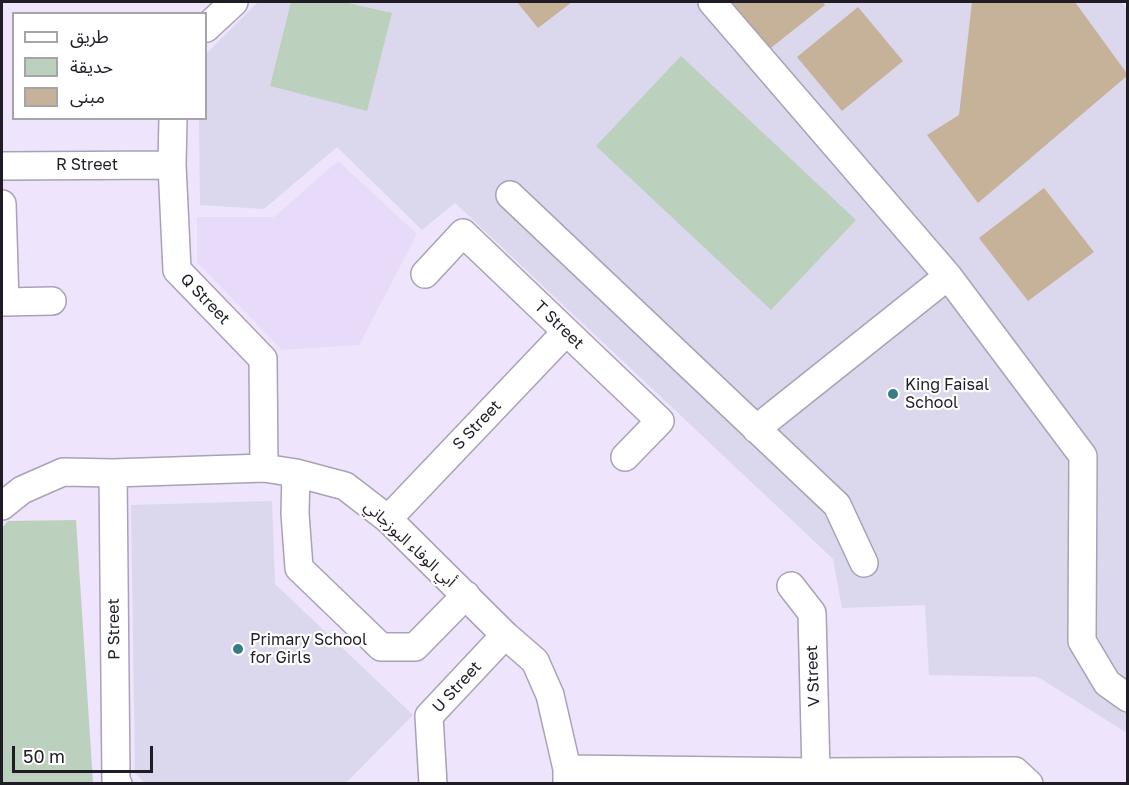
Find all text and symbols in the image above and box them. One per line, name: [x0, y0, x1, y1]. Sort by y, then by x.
legend: [12, 12, 207, 120]
text: طريق: [70, 25, 109, 47]
text: حديقة: [70, 55, 113, 77]
text: مبنى: [70, 85, 105, 107]
street label: R Street: [56, 155, 118, 175]
street label: Q Street: [176, 270, 234, 328]
street label: T Street: [530, 297, 588, 353]
place label: King Faisal School: [905, 375, 989, 413]
marker: King Faisal School: [886, 387, 900, 401]
street label: S Street: [449, 396, 505, 454]
street label: أبي الوفاء البوزجاني: [360, 497, 460, 591]
street label: P Street: [104, 598, 124, 660]
place label: Primary School for Girls: [250, 630, 367, 668]
marker: Primary School for Girls: [231, 642, 245, 656]
street label: V Street: [802, 645, 824, 707]
street label: U Street: [428, 657, 486, 717]
scale bar: [15, 734, 156, 772]
text: 50 m: [23, 745, 65, 767]

